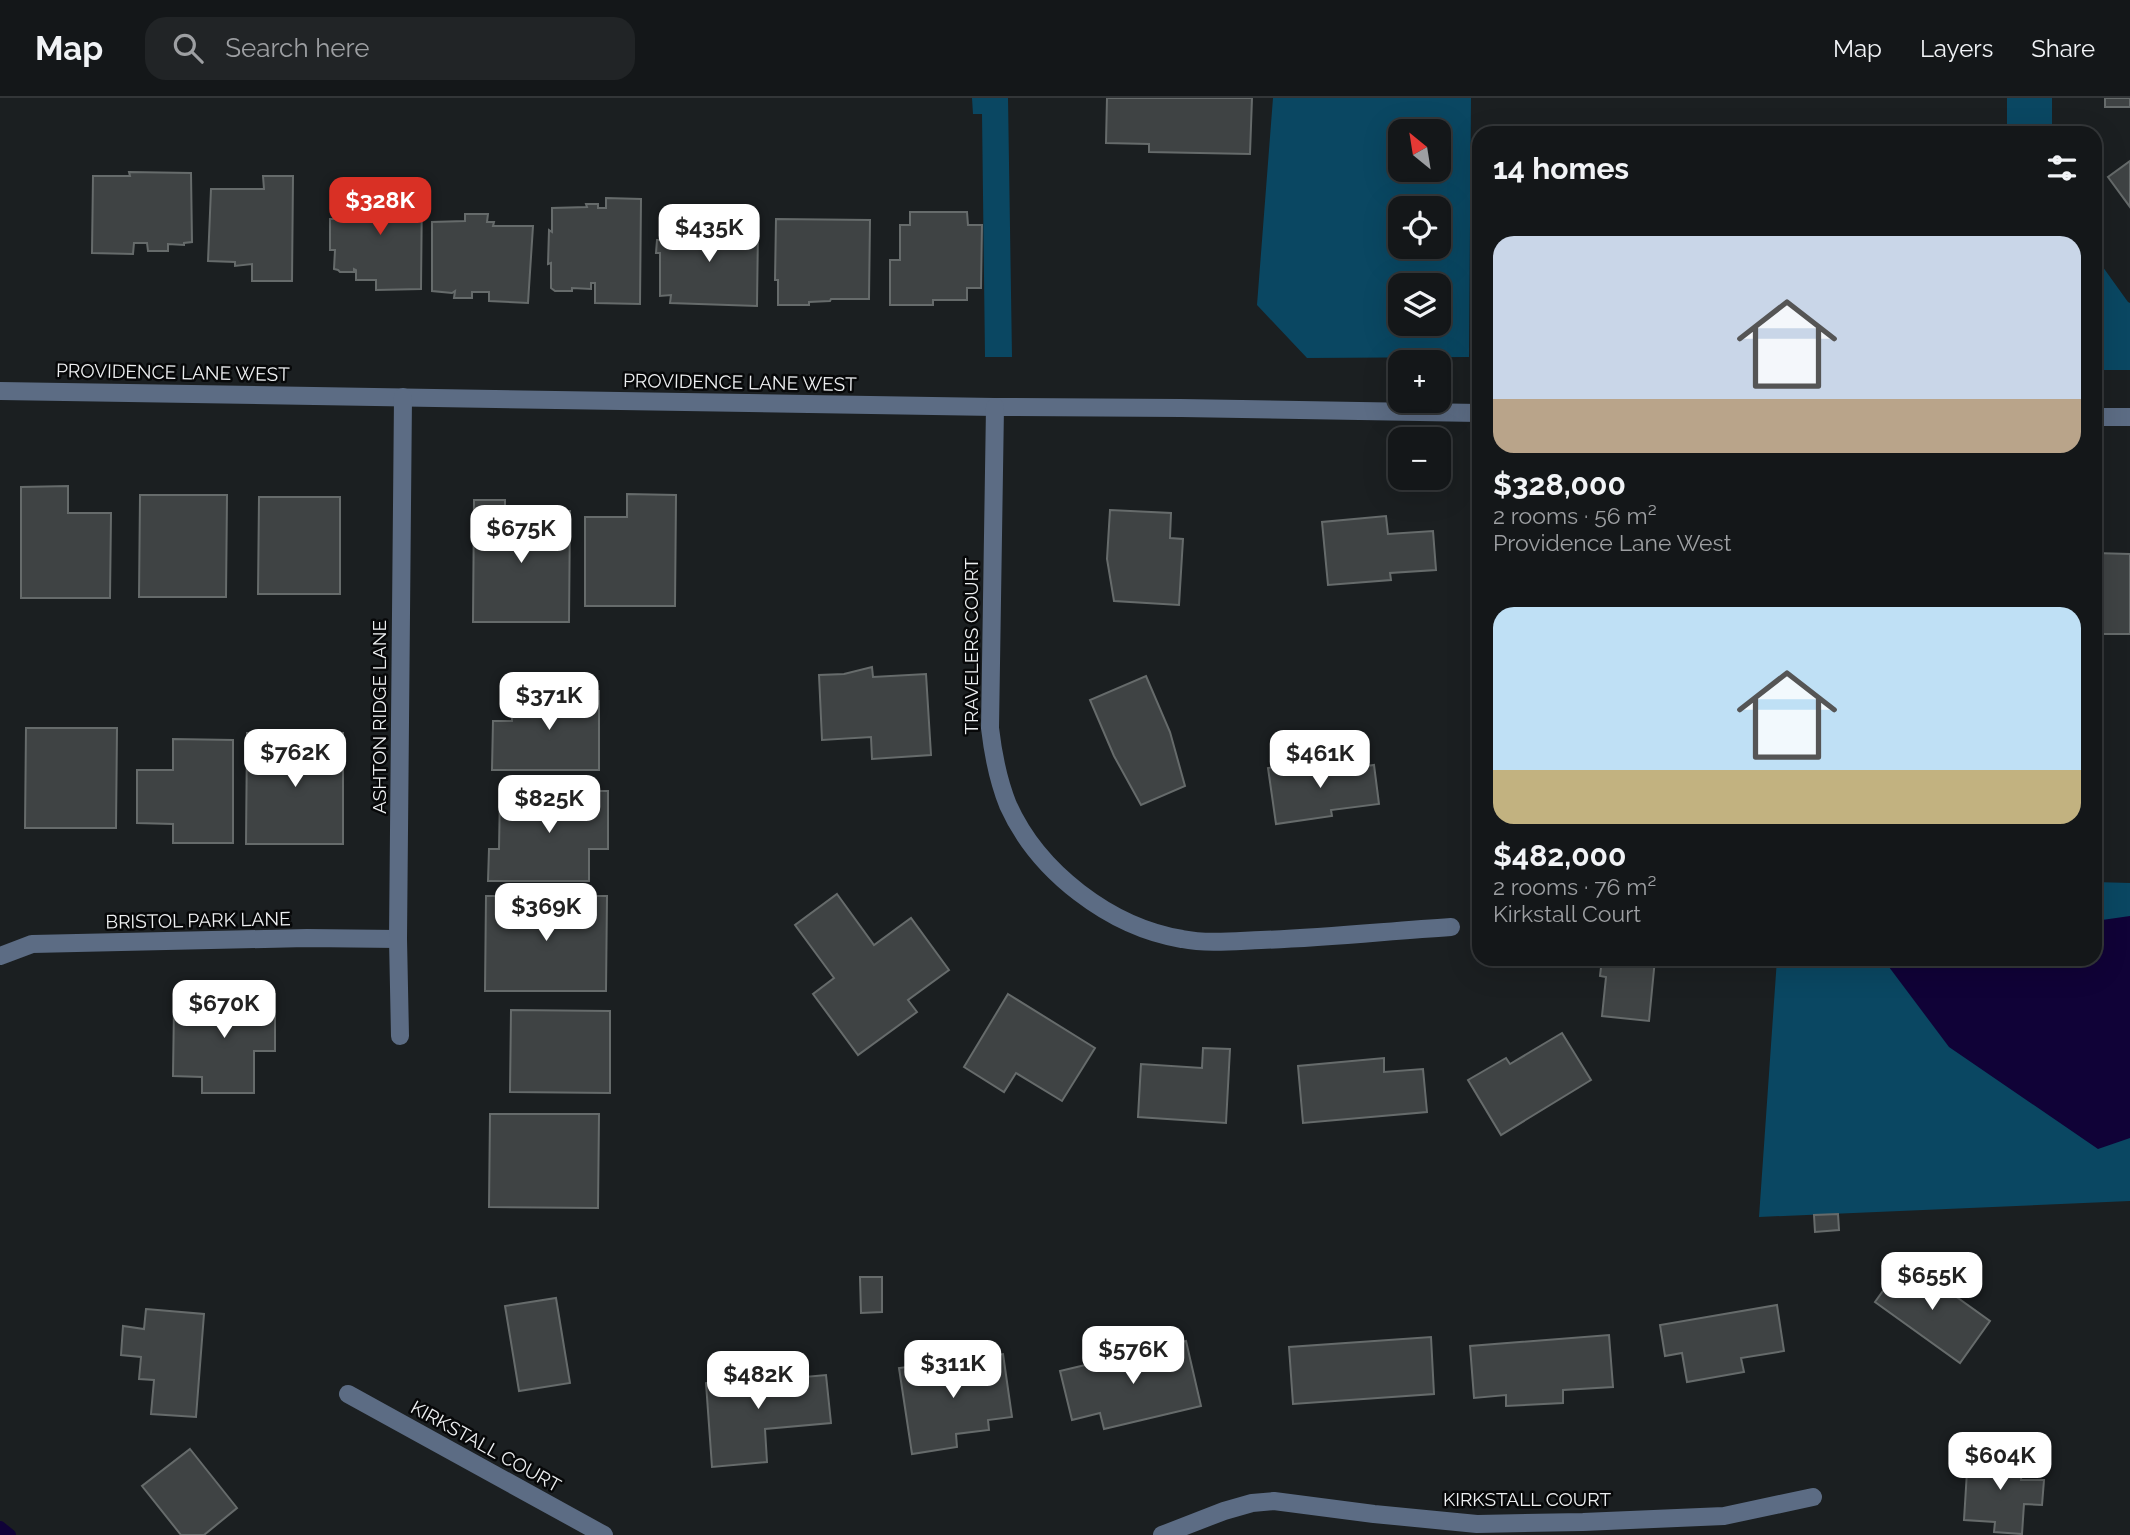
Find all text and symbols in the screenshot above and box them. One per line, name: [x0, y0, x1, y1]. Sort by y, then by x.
search box: [145, 17, 635, 80]
text: Map: [35, 29, 103, 68]
icon: search: [169, 29, 207, 67]
text: Search here: [225, 33, 370, 63]
text: Map: [1833, 34, 1882, 63]
text: Layers: [1920, 34, 1993, 63]
text: Share: [2031, 34, 2095, 63]
north arrow: [1388, 119, 1451, 182]
map controls: [1388, 119, 1451, 490]
icon: filters: [2043, 149, 2081, 187]
text: 14 homes: [1493, 151, 1629, 186]
pin: $328K: [331, 178, 429, 237]
text: $328K: [345, 186, 415, 213]
button: locate: [1388, 196, 1451, 259]
pin: $435K: [660, 204, 758, 264]
text: $435K: [675, 213, 743, 240]
button: layers: [1388, 273, 1451, 336]
icon: home: [1724, 281, 1850, 407]
button: +: [1388, 350, 1451, 413]
street label: PROVIDENCE LANE WEST: [56, 359, 290, 385]
street label: PROVIDENCE LANE WEST: [623, 369, 857, 395]
button: −: [1388, 427, 1451, 490]
text: $328,000: [1493, 467, 1626, 502]
text: 2 rooms · 56 m²: [1493, 502, 1657, 529]
pin: $675K: [472, 505, 570, 565]
text: $675K: [486, 514, 556, 541]
text: Providence Lane West: [1493, 529, 1731, 556]
street label: TRAVELERS COURT: [960, 557, 982, 734]
street label: ASHTON RIDGE LANE: [368, 620, 390, 814]
icon: home: [1724, 652, 1850, 778]
pin: $371K: [500, 672, 598, 732]
text: $371K: [516, 681, 582, 708]
pin: $762K: [246, 730, 344, 789]
pin: $461K: [1271, 730, 1369, 790]
text: $762K: [260, 738, 330, 765]
text: $461K: [1286, 739, 1354, 766]
pin: $825K: [500, 776, 598, 835]
text: $825K: [514, 784, 584, 811]
text: $482,000: [1493, 838, 1626, 873]
text: 2 rooms · 76 m²: [1493, 873, 1656, 900]
pin: $369K: [497, 884, 595, 943]
text: $369K: [511, 892, 581, 919]
text: Kirkstall Court: [1493, 900, 1641, 927]
street label: BRISTOL PARK LANE: [105, 907, 291, 933]
pin: $670K: [175, 981, 273, 1040]
text: $670K: [189, 989, 259, 1016]
pin: $655K: [1883, 1252, 1981, 1312]
text: $655K: [1897, 1261, 1967, 1288]
pin: $576K: [1084, 1326, 1182, 1386]
text: $576K: [1098, 1335, 1168, 1362]
pin: $311K: [904, 1340, 1002, 1400]
text: $311K: [920, 1349, 986, 1376]
pin: $482K: [709, 1352, 807, 1411]
text: $482K: [723, 1360, 793, 1387]
street label: KIRKSTALL COURT: [407, 1396, 565, 1497]
pin: $604K: [1951, 1432, 2049, 1492]
text: $604K: [1964, 1441, 2036, 1468]
street label: KIRKSTALL COURT: [1443, 1488, 1611, 1510]

